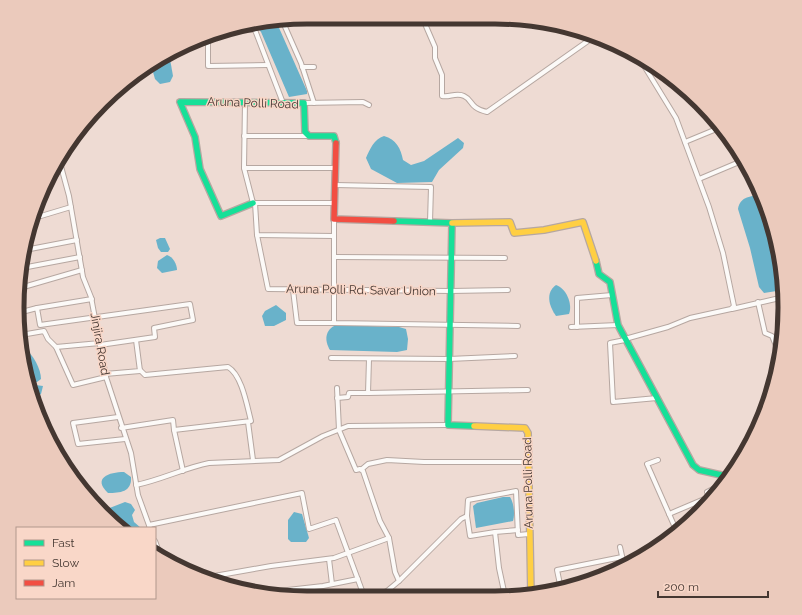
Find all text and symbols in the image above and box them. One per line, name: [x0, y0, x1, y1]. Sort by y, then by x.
street label: Aruna Polli Road: [207, 94, 299, 112]
street label: Aruna Polli Rd, Savar Union: [286, 282, 436, 298]
street label: Jinjira Road: [88, 312, 112, 376]
street label: Aruna Polli Road: [520, 437, 536, 529]
legend: [16, 527, 156, 599]
text: Fast: [52, 536, 75, 550]
text: Slow: [52, 556, 79, 570]
scale bar: [658, 573, 768, 599]
text: Jam: [52, 576, 75, 590]
text: 200 m: [664, 580, 699, 594]

